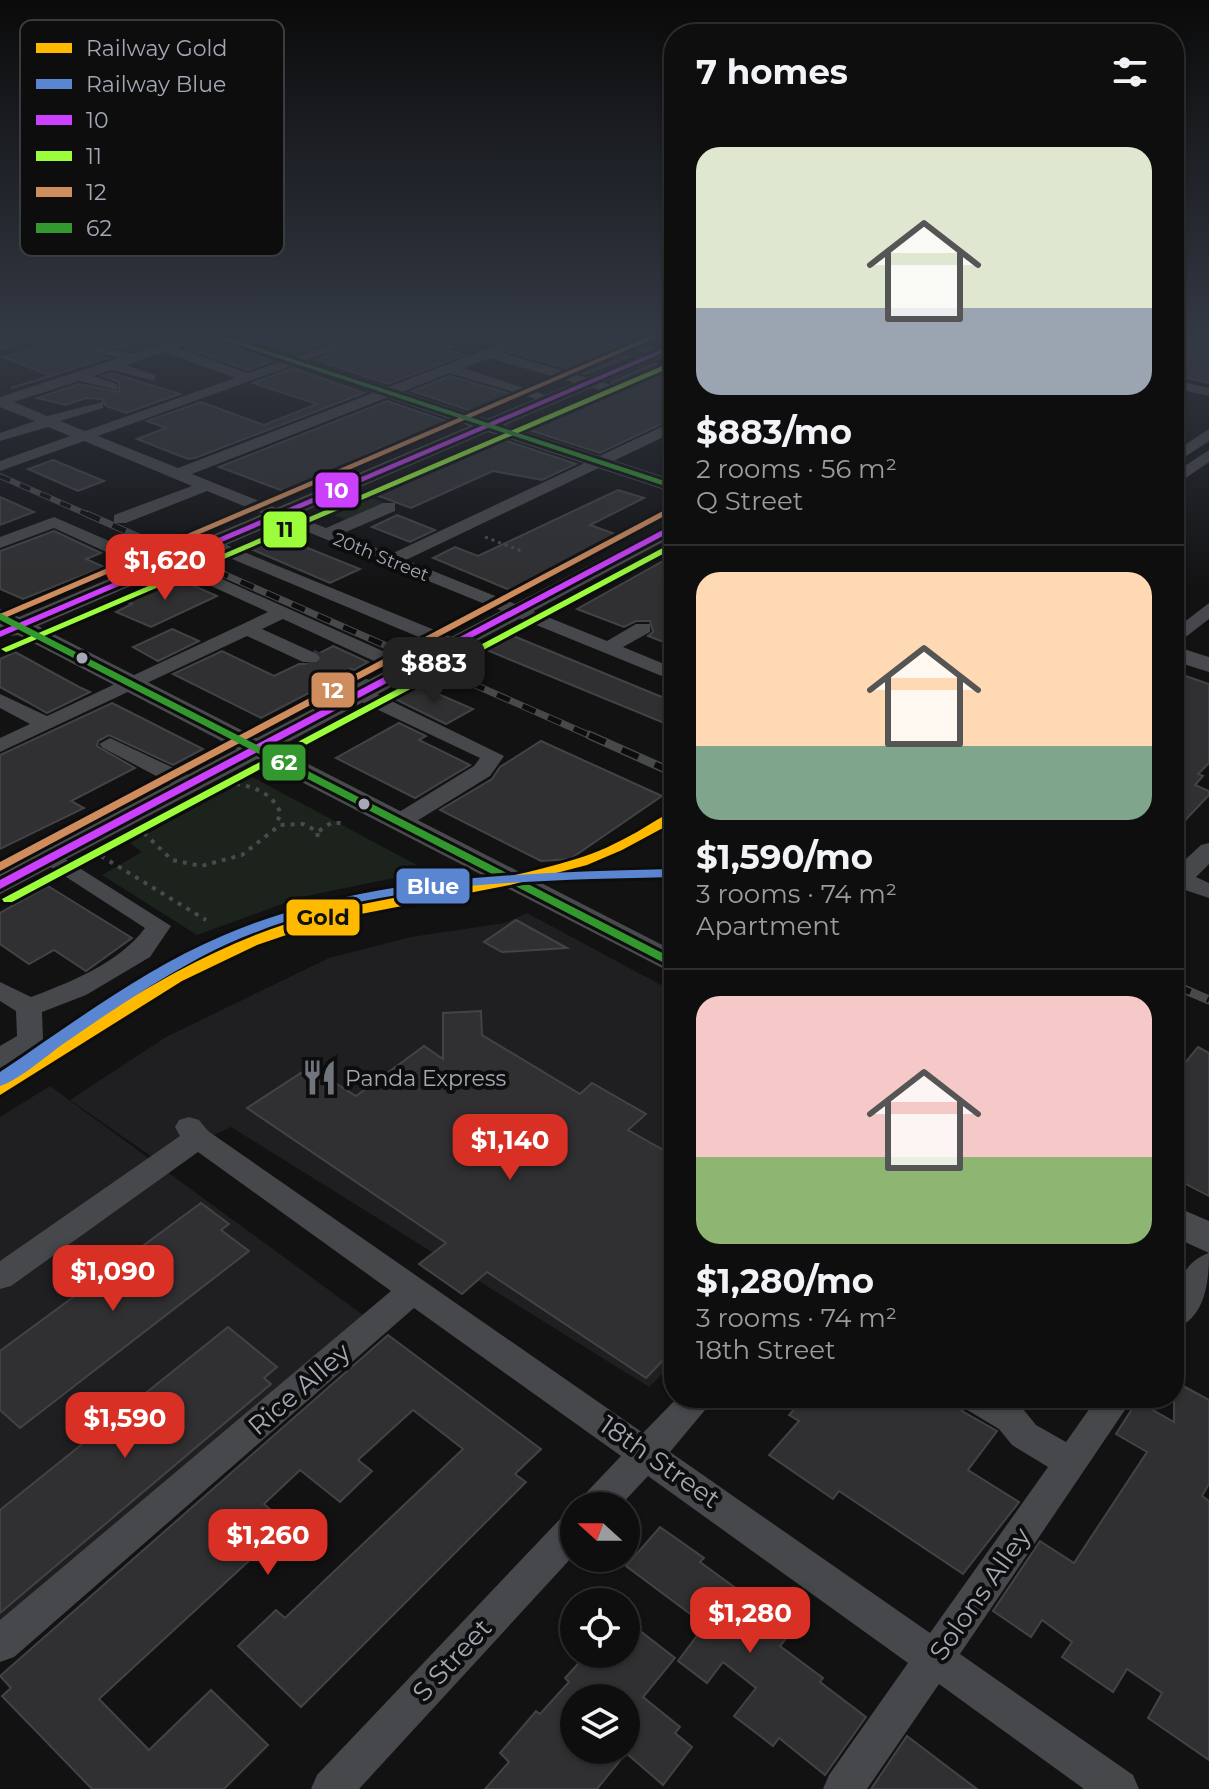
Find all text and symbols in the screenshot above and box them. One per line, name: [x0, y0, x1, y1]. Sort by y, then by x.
legend: [20, 20, 284, 256]
text: Railway Gold: [86, 35, 227, 62]
icon: filters: [1108, 50, 1152, 94]
text: 7 homes: [696, 51, 848, 93]
text: Railway Blue: [86, 71, 226, 98]
text: 10: [86, 107, 109, 134]
text: 11: [86, 143, 102, 170]
text: 12: [86, 179, 106, 206]
icon: home: [852, 199, 996, 343]
text: 62: [86, 215, 112, 242]
text: $883/mo: [696, 411, 852, 453]
text: 2 rooms · 56 m²: [696, 453, 897, 485]
line badge: 10: [314, 471, 360, 509]
text: 10: [325, 477, 349, 504]
text: Q Street: [696, 485, 803, 517]
line badge: 11: [262, 510, 308, 549]
text: 11: [276, 516, 294, 543]
street label: 20th Street: [330, 528, 432, 586]
pin: $1,620: [100, 534, 230, 602]
text: $1,620: [124, 544, 206, 576]
icon: home: [852, 624, 996, 768]
pin: $883: [387, 637, 481, 705]
text: $883: [401, 647, 467, 679]
unlabelled marker: [74, 650, 90, 666]
line badge: 12: [310, 671, 356, 709]
text: 12: [322, 677, 344, 704]
line badge: 62: [261, 743, 307, 782]
text: 62: [271, 749, 298, 776]
unlabelled marker: [356, 796, 372, 812]
text: $1,590/mo: [696, 836, 873, 878]
line badge: Blue: [395, 867, 471, 905]
text: Blue: [407, 873, 459, 900]
text: 3 rooms · 74 m²: [696, 878, 897, 910]
line badge: Gold: [285, 898, 361, 937]
text: Gold: [296, 904, 350, 931]
text: Apartment: [696, 910, 840, 942]
icon: home: [852, 1048, 996, 1192]
restaurant icon: Panda Express: [300, 1059, 338, 1097]
place label: Panda Express: [345, 1065, 507, 1092]
pin: $1,140: [445, 1114, 575, 1182]
text: $1,140: [471, 1124, 549, 1156]
pin: $1,090: [48, 1245, 178, 1313]
text: $1,090: [71, 1255, 155, 1287]
text: $1,280/mo: [696, 1260, 874, 1302]
text: 3 rooms · 74 m²: [696, 1302, 897, 1334]
text: 18th Street: [696, 1334, 836, 1366]
street label: Rice Alley: [241, 1335, 357, 1442]
pin: $1,590: [60, 1392, 190, 1460]
text: $1,590: [83, 1402, 167, 1434]
street label: 18th Street: [594, 1409, 726, 1515]
north arrow: [560, 1492, 640, 1572]
map controls: [560, 1492, 640, 1764]
pin: $1,260: [203, 1509, 333, 1577]
text: $1,260: [226, 1519, 310, 1551]
street label: Solons Alley: [922, 1521, 1038, 1667]
pin: $1,280: [685, 1587, 815, 1655]
button: locate: [560, 1588, 640, 1668]
text: $1,280: [708, 1597, 792, 1629]
street label: S Street: [406, 1612, 498, 1708]
button: layers: [560, 1684, 640, 1764]

